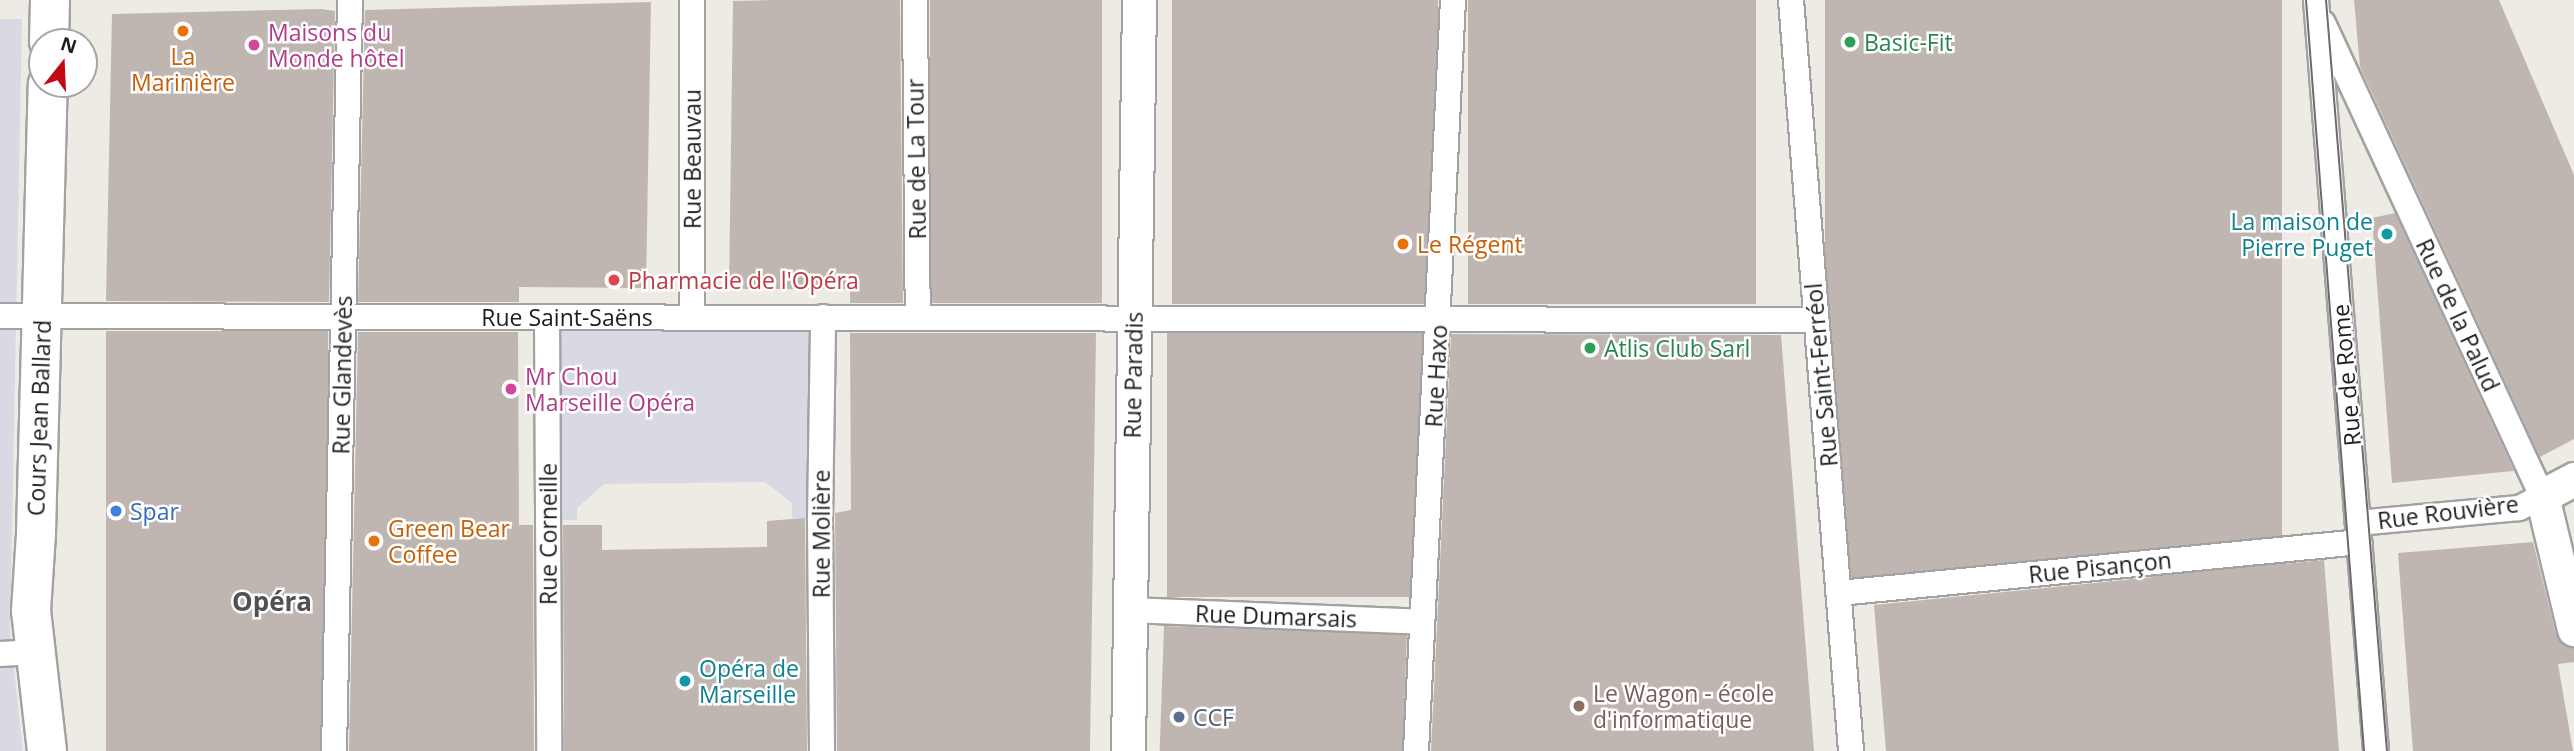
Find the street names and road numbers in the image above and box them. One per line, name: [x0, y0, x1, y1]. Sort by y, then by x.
street label: Rue de La Tour: [901, 78, 931, 240]
street label: Rue Beauvau: [678, 89, 706, 229]
street label: Rue de la Palud: [2411, 234, 2505, 396]
street label: Rue Saint-Ferréol: [1799, 282, 1843, 468]
street label: Rue Glandevès: [327, 295, 357, 455]
street label: Rue Saint-Saëns: [481, 303, 653, 331]
street label: Rue de Rome: [2326, 303, 2366, 447]
street label: Rue Paradis: [1118, 311, 1148, 439]
street label: Cours Jean Ballard: [22, 319, 56, 517]
street label: Rue Haxo: [1420, 324, 1452, 428]
street label: Rue Corneille: [534, 463, 562, 605]
street label: Rue Molière: [807, 470, 835, 598]
street label: Rue Rouvière: [2376, 490, 2520, 534]
street label: Rue Pisançon: [2027, 546, 2173, 588]
street label: Rue Dumarsais: [1195, 599, 1357, 633]

